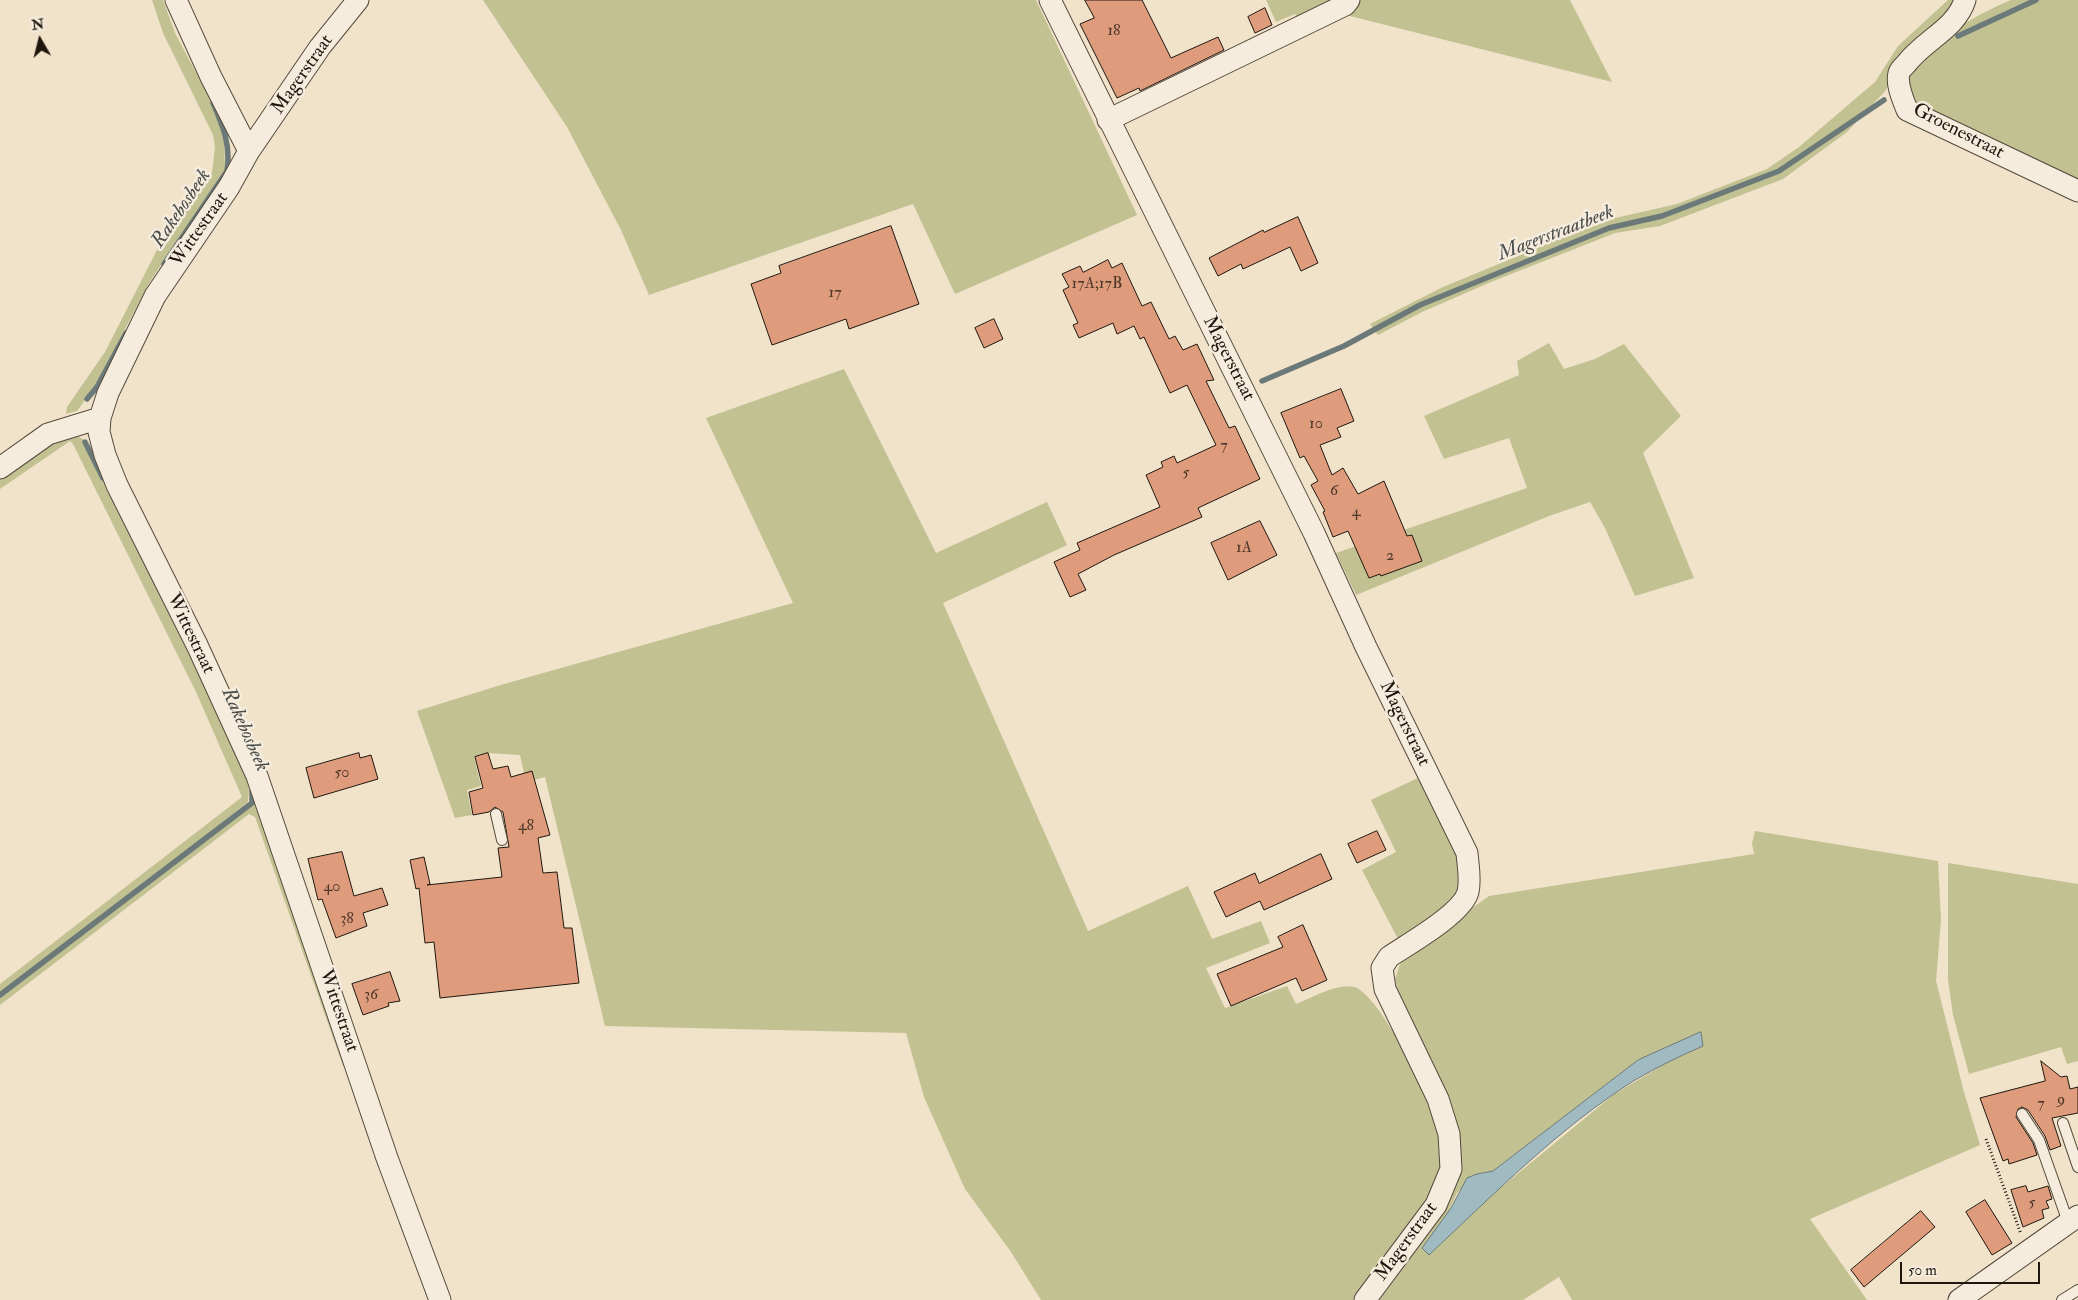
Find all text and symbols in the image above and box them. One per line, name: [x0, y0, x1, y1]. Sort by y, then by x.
north arrow: [15, 15, 65, 65]
text: N: [30, 15, 45, 34]
house number: 18: [1107, 22, 1121, 42]
street label: Magerstraat: [267, 31, 339, 119]
street label: Groenestraat: [1909, 99, 2007, 165]
water label: Rakebosbeek: [147, 165, 217, 253]
street label: Wittestraat: [166, 188, 234, 272]
water label: Magerstraatbeek: [1495, 201, 1617, 267]
house number: 17A;17B: [1072, 275, 1122, 295]
house number: 17: [828, 284, 842, 304]
street label: Magerstraat: [1197, 313, 1259, 405]
house number: 10: [1309, 415, 1323, 435]
house number: 7: [1220, 437, 1228, 457]
house number: 5: [1182, 464, 1190, 484]
house number: 6: [1330, 482, 1338, 502]
house number: 4: [1352, 503, 1360, 523]
house number: 1A: [1236, 539, 1252, 559]
house number: 2: [1386, 547, 1394, 567]
street label: Wittestraat: [161, 590, 219, 678]
street label: Magerstraat: [1374, 678, 1434, 770]
water label: Rakebosbeek: [215, 684, 273, 776]
house number: 50: [334, 764, 350, 784]
house number: 48: [518, 817, 534, 837]
house number: 40: [324, 878, 340, 898]
house number: 38: [340, 910, 354, 930]
street label: Wittestraat: [313, 967, 363, 1055]
house number: 36: [364, 986, 378, 1006]
house number: 9: [2057, 1091, 2065, 1111]
house number: 7: [2037, 1095, 2045, 1115]
house number: 5: [2028, 1194, 2036, 1214]
street label: Magerstraat: [1371, 1198, 1443, 1286]
scale bar: [1903, 1252, 2043, 1284]
text: 50 m: [1908, 1261, 1937, 1280]

